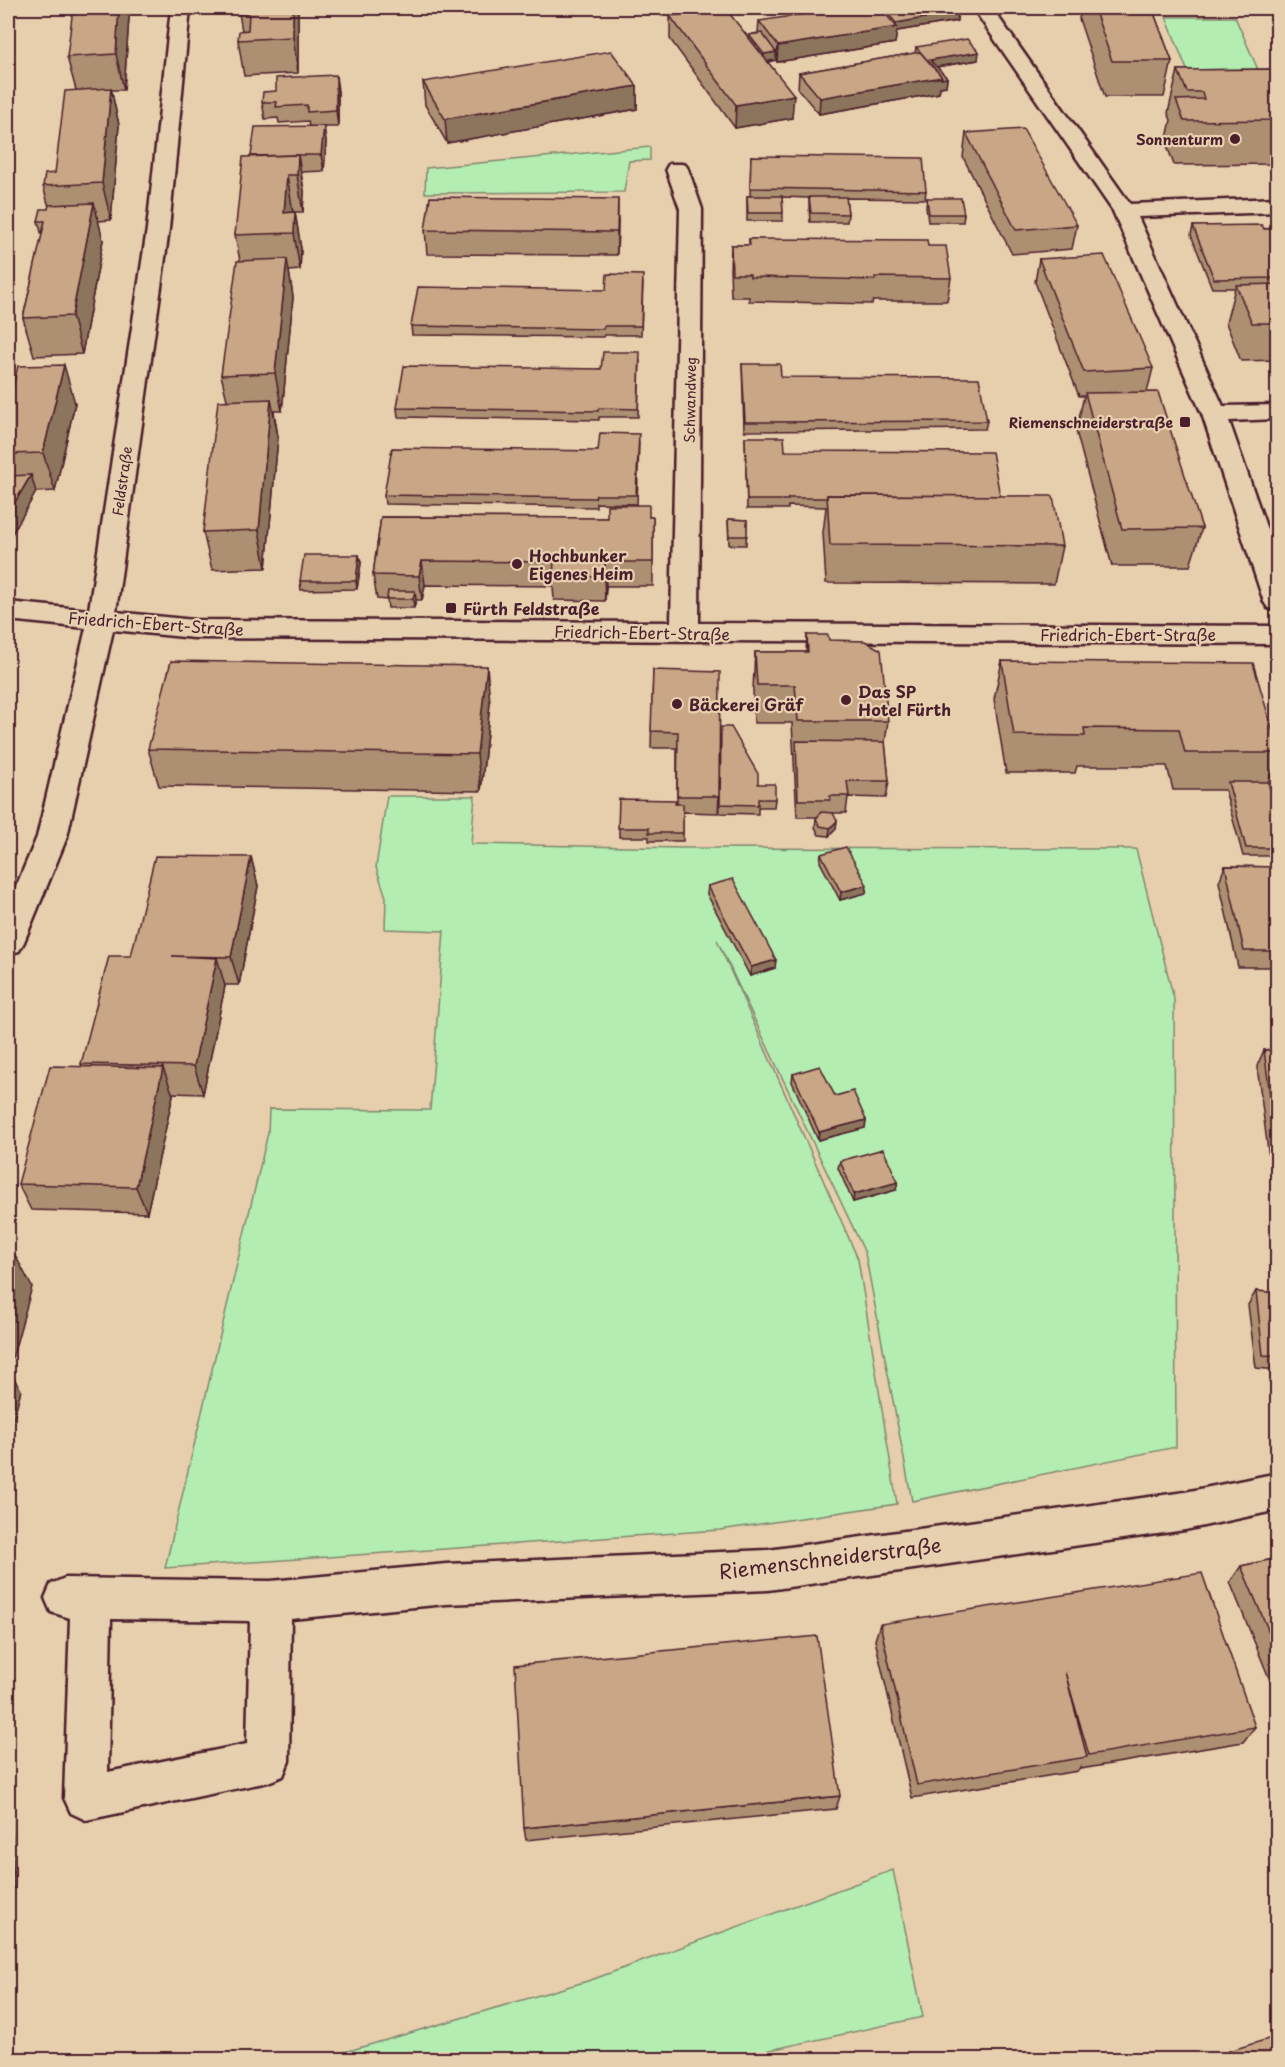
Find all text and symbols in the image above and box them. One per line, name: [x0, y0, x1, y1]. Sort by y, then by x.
place label: Sonnenturm: [1136, 129, 1223, 150]
marker: Sonnenturm: [1228, 132, 1242, 146]
street label: Schwandweg: [679, 357, 701, 443]
place label: Riemenschneiderstraße: [1009, 412, 1173, 433]
marker: Riemenschneiderstraße: [1178, 415, 1192, 429]
street label: Feldstraße: [107, 445, 137, 517]
place label: Hochbunker Eigenes Heim: [529, 543, 634, 585]
marker: Hochbunker Eigenes Heim: [510, 557, 524, 571]
place label: Fürth Feldstraße: [463, 596, 600, 620]
marker: Fürth Feldstraße: [444, 601, 458, 615]
street label: Friedrich-Ebert-Straße: [67, 605, 245, 641]
street label: Friedrich-Ebert-Straße: [554, 618, 730, 646]
street label: Friedrich-Ebert-Straße: [1040, 622, 1216, 646]
place label: Das SP Hotel Fürth: [858, 679, 951, 721]
place label: Bäckerei Gräf: [689, 692, 804, 716]
marker: Das SP Hotel Fürth: [839, 693, 853, 707]
marker: Bäckerei Gräf: [670, 697, 684, 711]
street label: Riemenschneiderstraße: [717, 1529, 943, 1587]

